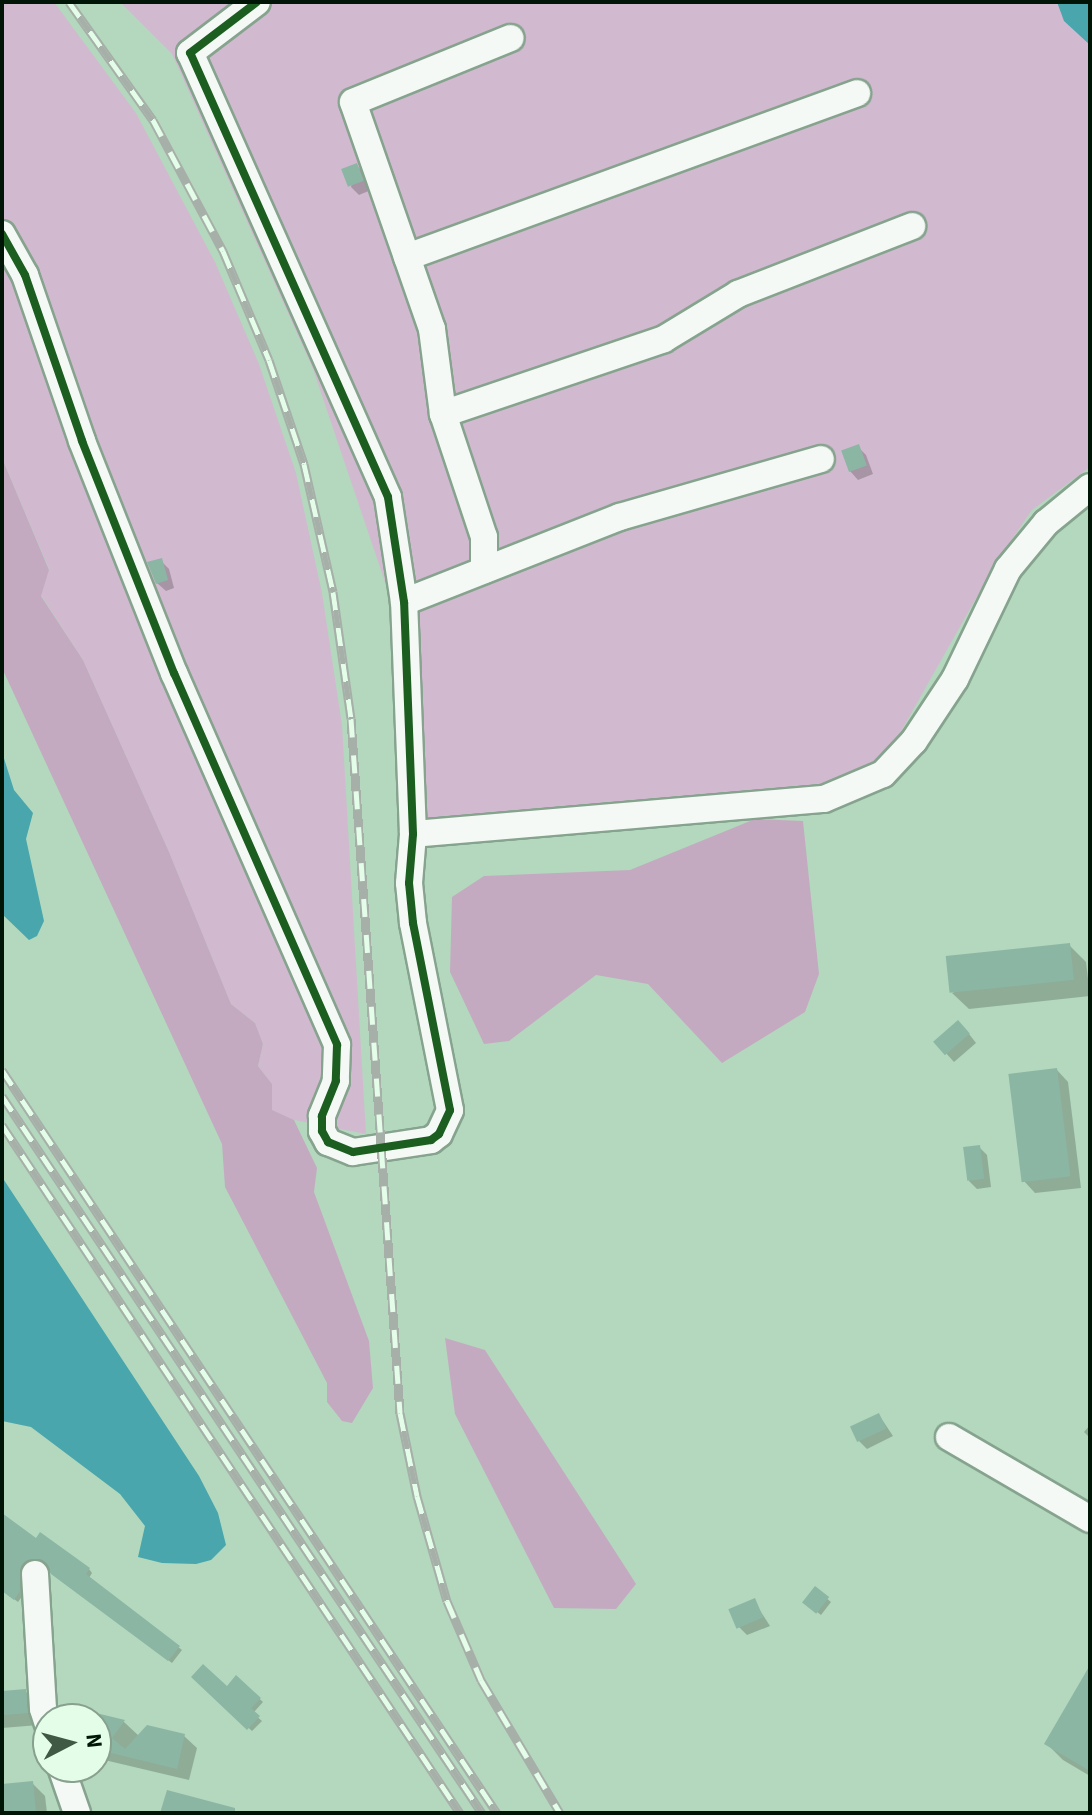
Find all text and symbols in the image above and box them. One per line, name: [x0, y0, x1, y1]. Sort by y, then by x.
north arrow: [32, 1703, 112, 1783]
text: N: [77, 1732, 111, 1750]

